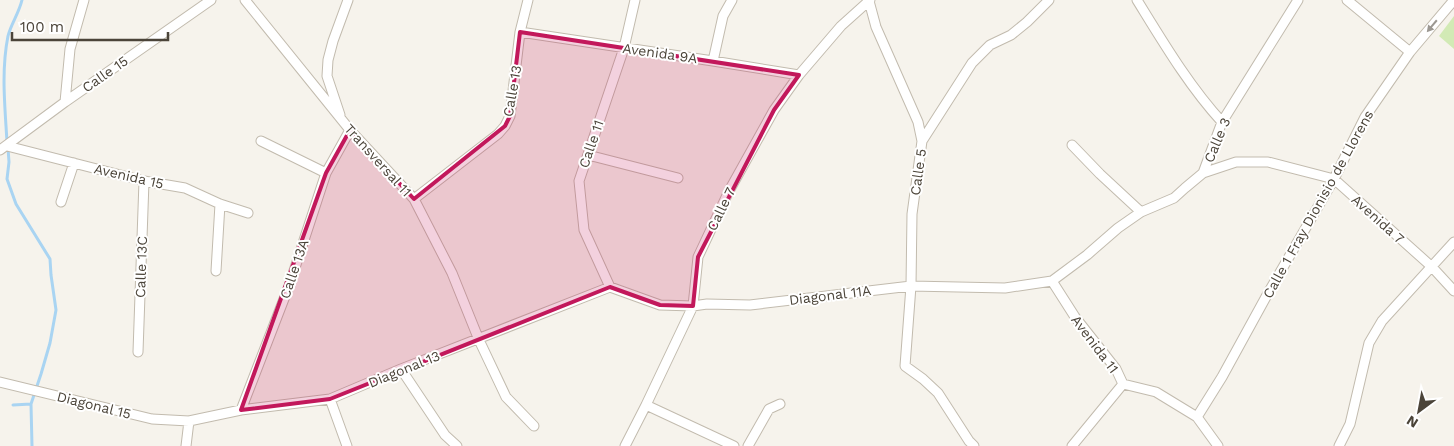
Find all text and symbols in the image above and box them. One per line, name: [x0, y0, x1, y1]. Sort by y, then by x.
scale bar: [12, 10, 169, 42]
text: 100 m: [20, 18, 64, 36]
one-way arrow: [1427, 19, 1438, 32]
street label: Avenida 9A: [622, 40, 698, 66]
street label: Calle 15: [79, 52, 131, 96]
street label: Calle 13: [500, 64, 524, 118]
street label: Calle 1 Fray Dionisio de Llorens: [1259, 107, 1377, 301]
street label: Calle 3: [1200, 115, 1234, 165]
street label: Calle 11: [575, 118, 607, 170]
street label: Transversal 11: [341, 120, 415, 200]
street label: Calle 5: [907, 148, 929, 196]
street label: Avenida 15: [93, 160, 165, 192]
street label: Calle 7: [704, 185, 738, 233]
street label: Avenida 7: [1349, 191, 1408, 247]
street label: Calle 13C: [132, 236, 150, 298]
street label: Calle 13A: [276, 237, 312, 301]
street label: Diagonal 11A: [788, 282, 872, 308]
street label: Avenida 11: [1068, 312, 1122, 376]
street label: Diagonal 13: [366, 347, 442, 391]
north arrow: [1394, 386, 1444, 436]
street label: Diagonal 15: [55, 388, 133, 422]
text: N: [1403, 412, 1421, 432]

